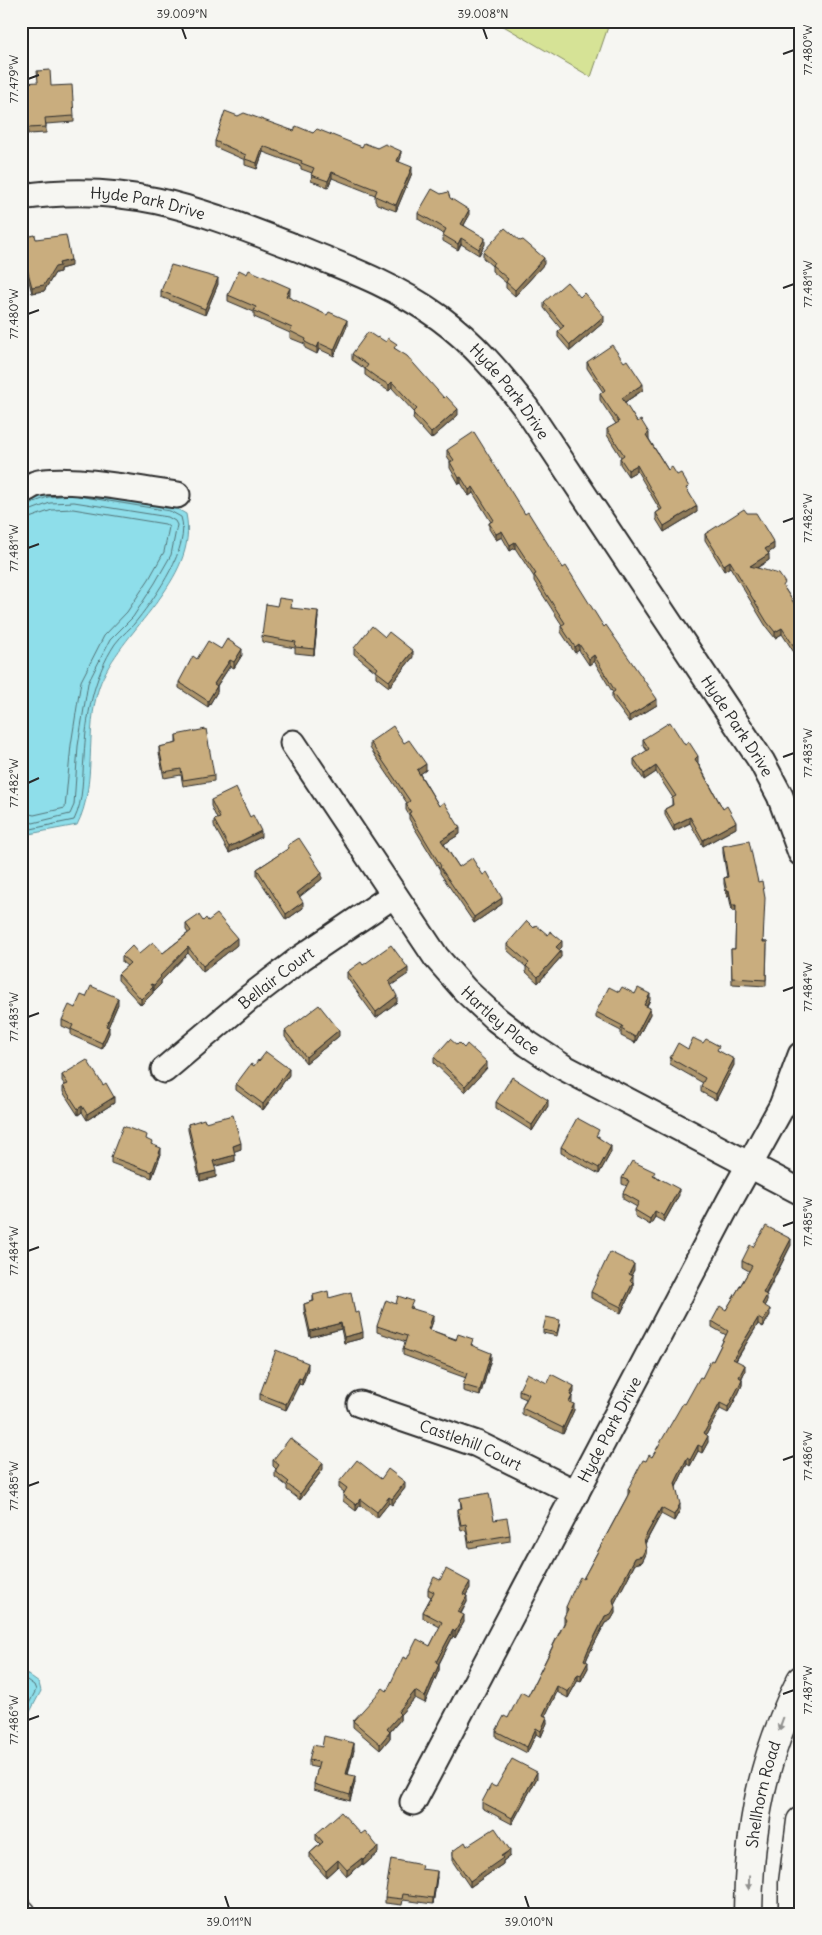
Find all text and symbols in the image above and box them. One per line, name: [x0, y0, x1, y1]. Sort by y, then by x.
text: 39.009°N: [157, 6, 207, 21]
text: 39.008°N: [458, 6, 508, 21]
text: 77.480°W: [800, 25, 815, 75]
text: 77.479°W: [6, 55, 21, 103]
street label: Hyde Park Drive: [90, 183, 208, 224]
text: 77.481°W: [800, 260, 815, 308]
text: 77.480°W: [6, 289, 21, 339]
street label: Hyde Park Drive: [466, 339, 554, 443]
text: 77.482°W: [800, 493, 815, 543]
text: 77.481°W: [6, 524, 21, 572]
street label: Hyde Park Drive: [697, 671, 778, 780]
text: 77.483°W: [800, 728, 815, 778]
text: 77.482°W: [6, 758, 21, 808]
street label: Bellair Court: [234, 942, 318, 1013]
text: 77.484°W: [800, 962, 815, 1012]
street label: Hartley Place: [457, 982, 543, 1059]
text: 77.483°W: [6, 992, 21, 1042]
text: 77.485°W: [800, 1197, 815, 1247]
text: 77.484°W: [6, 1226, 21, 1276]
street label: Hyde Park Drive: [573, 1373, 645, 1486]
street label: Castlehill Court: [417, 1415, 526, 1475]
text: 77.486°W: [800, 1431, 815, 1481]
text: 77.485°W: [6, 1461, 21, 1511]
text: 77.487°W: [800, 1666, 815, 1714]
text: 77.486°W: [6, 1695, 21, 1745]
one-way arrow: [777, 1717, 784, 1732]
street label: Shellhorn Road: [742, 1738, 785, 1849]
one-way arrow: [745, 1875, 753, 1891]
text: 39.011°N: [206, 1914, 252, 1929]
text: 39.010°N: [505, 1914, 553, 1929]

